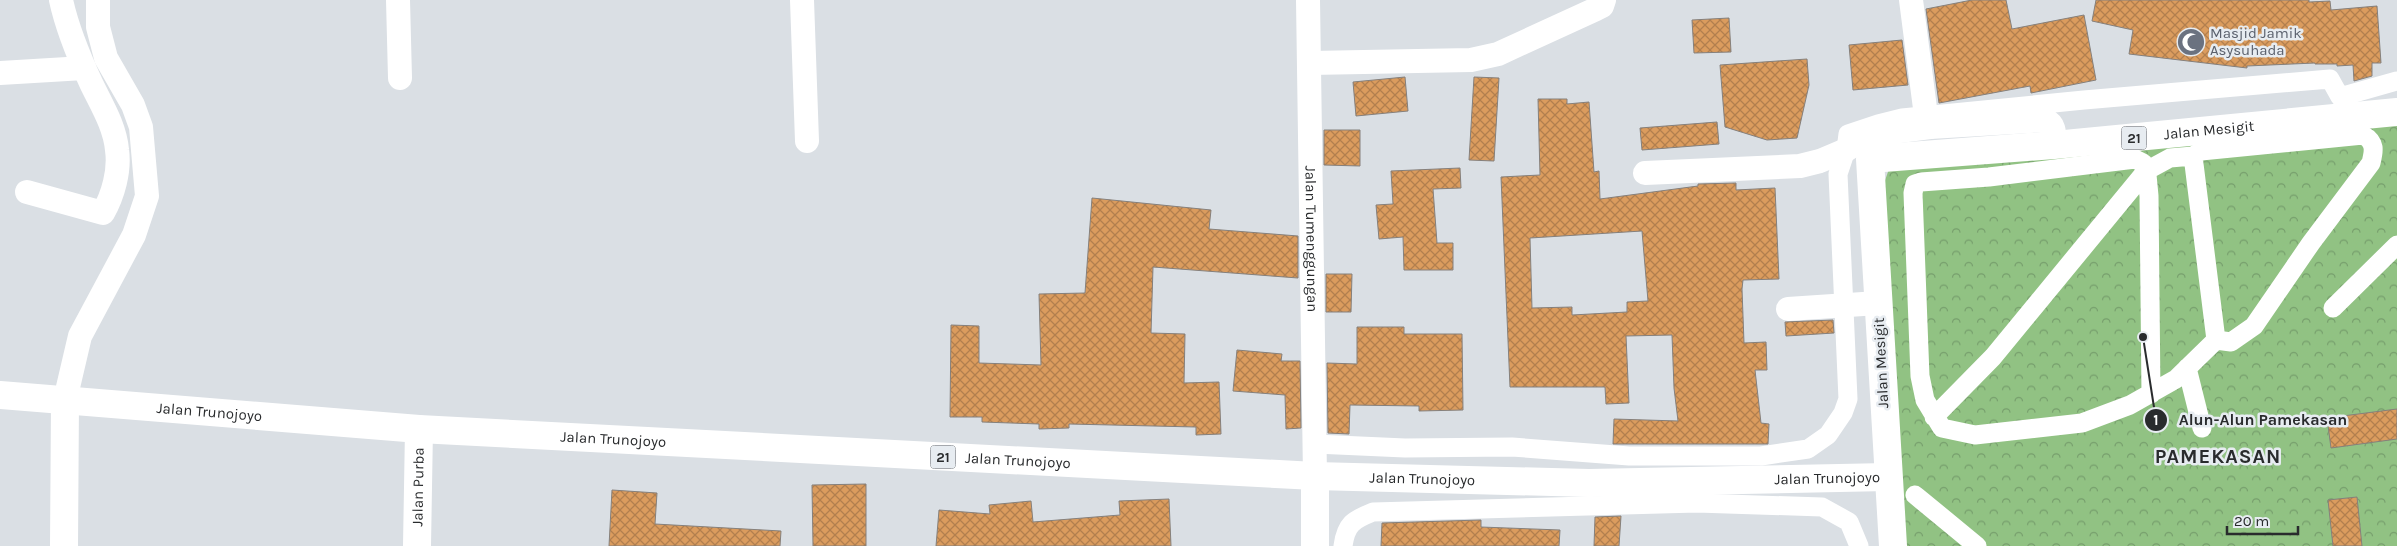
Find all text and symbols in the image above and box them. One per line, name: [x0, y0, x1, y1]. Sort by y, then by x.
place label: Masjid Jamik Asysuhada: [2210, 24, 2302, 59]
mosque icon: Masjid Jamik Asysuhada: [2176, 27, 2206, 57]
street label: Jalan Mesigit: [2163, 117, 2255, 143]
road number: 21: [2122, 126, 2146, 150]
street label: Jalan Tumenggungan: [1301, 165, 1322, 312]
street label: Jalan Mesigit: [1870, 317, 1892, 409]
street label: Jalan Trunojoyo: [156, 399, 263, 425]
callout: Alun-Alun Pamekasan: [2143, 404, 2357, 435]
text: Alun-Alun Pamekasan: [2179, 410, 2347, 429]
text: 1: [2153, 411, 2159, 429]
street label: Jalan Trunojoyo: [560, 427, 667, 451]
district label: PAMEKASAN: [2155, 445, 2281, 468]
road number: 21: [930, 446, 956, 468]
street label: Jalan Purba: [408, 447, 428, 527]
street label: Jalan Trunojoyo: [965, 449, 1071, 472]
street label: Jalan Trunojoyo: [1369, 468, 1475, 489]
street label: Jalan Trunojoyo: [1774, 468, 1880, 488]
scale bar: [2227, 504, 2298, 536]
text: 20 m: [2234, 512, 2269, 530]

